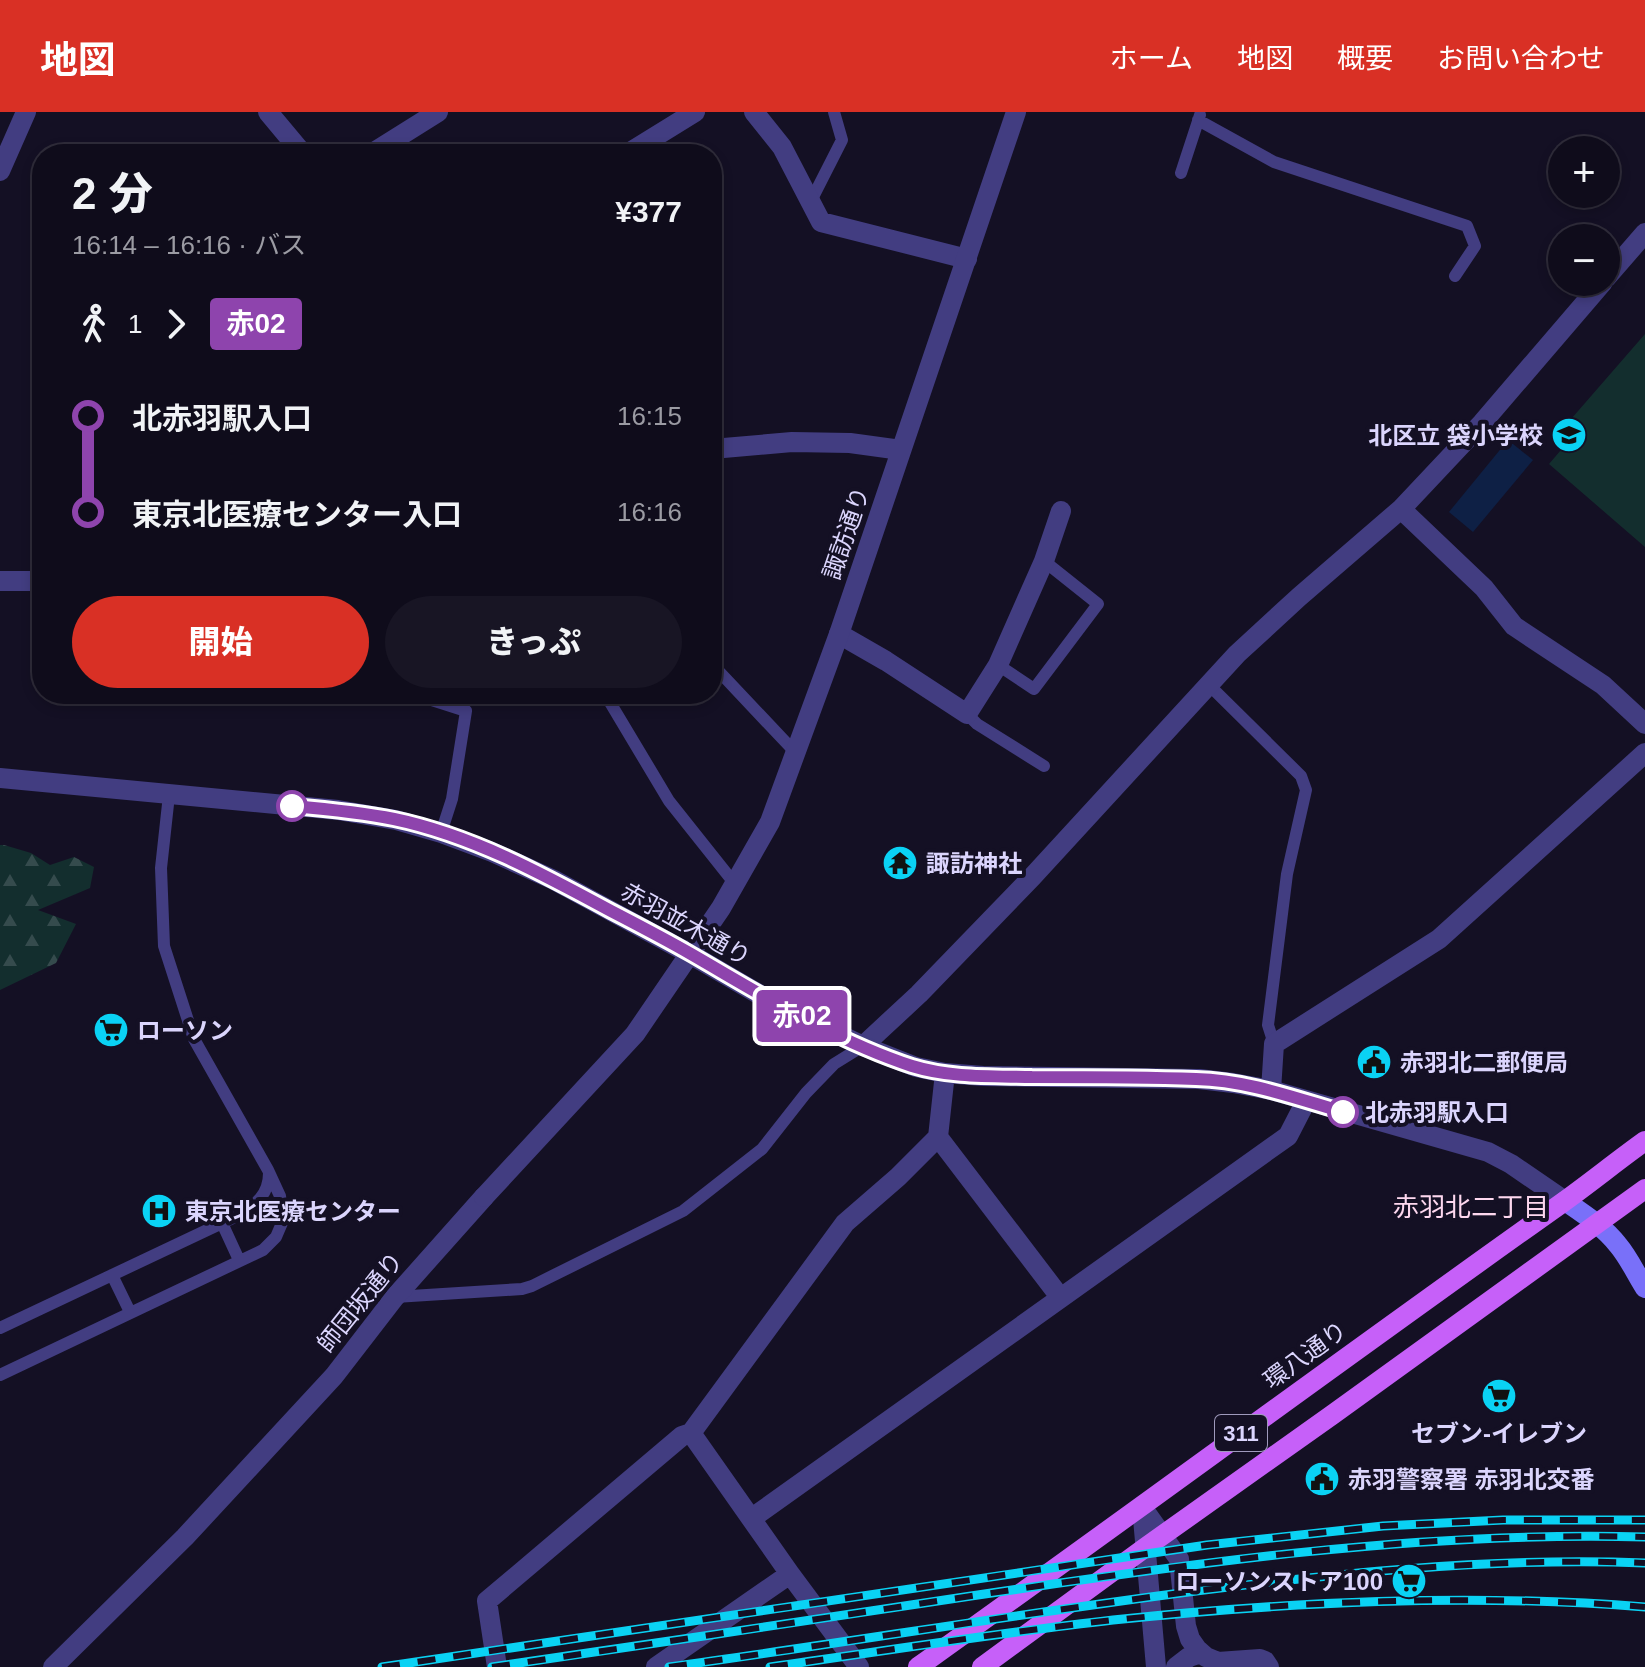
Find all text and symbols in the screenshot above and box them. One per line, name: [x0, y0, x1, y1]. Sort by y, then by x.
text: 地図: [40, 39, 116, 81]
text: ホーム: [1110, 43, 1193, 74]
text: 地図: [1237, 43, 1293, 74]
text: 概要: [1337, 43, 1393, 74]
text: お問い合わせ: [1437, 43, 1605, 74]
map controls: [1548, 136, 1620, 296]
button: +: [1548, 136, 1620, 208]
text: 2 分: [72, 169, 153, 218]
text: ¥377: [615, 195, 682, 228]
button: −: [1548, 224, 1620, 296]
text: 16:14 – 16:16 · バス: [72, 230, 306, 260]
icon: walk: [72, 302, 116, 346]
icon: forward: [154, 302, 198, 346]
text: 赤02: [226, 308, 286, 339]
text: 1: [128, 309, 142, 339]
text: 16:15: [617, 401, 682, 431]
text: 北赤羽駅入口: [132, 402, 312, 435]
school or university icon: 北区立 袋小学校: [1550, 416, 1588, 454]
place label: 北区立 袋小学校: [1368, 422, 1543, 449]
street label: 諏訪通り: [818, 483, 874, 583]
text: 16:16: [617, 497, 682, 527]
text: 東京北医療センター入口: [132, 498, 462, 531]
button: 開始: [72, 596, 369, 688]
button: きっぷ: [385, 596, 682, 688]
unlabelled marker: [277, 791, 307, 821]
temple icon: 諏訪神社: [881, 844, 919, 882]
place label: 諏訪神社: [926, 850, 1022, 877]
street label: 赤羽並木通り: [616, 877, 756, 971]
line badge: 赤02: [756, 990, 848, 1042]
text: 赤02: [772, 1000, 832, 1031]
supermarket icon: ローソン: [92, 1011, 130, 1049]
place label: ローソン: [137, 1017, 233, 1044]
public building icon: 赤羽北二郵便局: [1355, 1043, 1393, 1081]
place label: 赤羽北二郵便局: [1400, 1049, 1568, 1076]
marker: 北赤羽駅入口: [1328, 1097, 1358, 1127]
place label: 北赤羽駅入口: [1365, 1099, 1509, 1126]
hospital icon: 東京北医療センター: [140, 1192, 178, 1230]
district label: 赤羽北二丁目: [1393, 1192, 1549, 1222]
place label: 東京北医療センター: [185, 1198, 401, 1225]
street label: 師団坂通り: [312, 1247, 408, 1357]
street label: 環八通り: [1258, 1316, 1352, 1394]
supermarket icon: セブン-イレブン: [1480, 1377, 1518, 1415]
road number: 311: [1215, 1415, 1267, 1451]
place label: セブン-イレブン: [1411, 1420, 1587, 1447]
public building icon: 赤羽警察署 赤羽北交番: [1303, 1460, 1341, 1498]
place label: 赤羽警察署 赤羽北交番: [1348, 1466, 1595, 1493]
supermarket icon: ローソンストア100: [1390, 1562, 1428, 1600]
place label: ローソンストア100: [1175, 1568, 1383, 1595]

